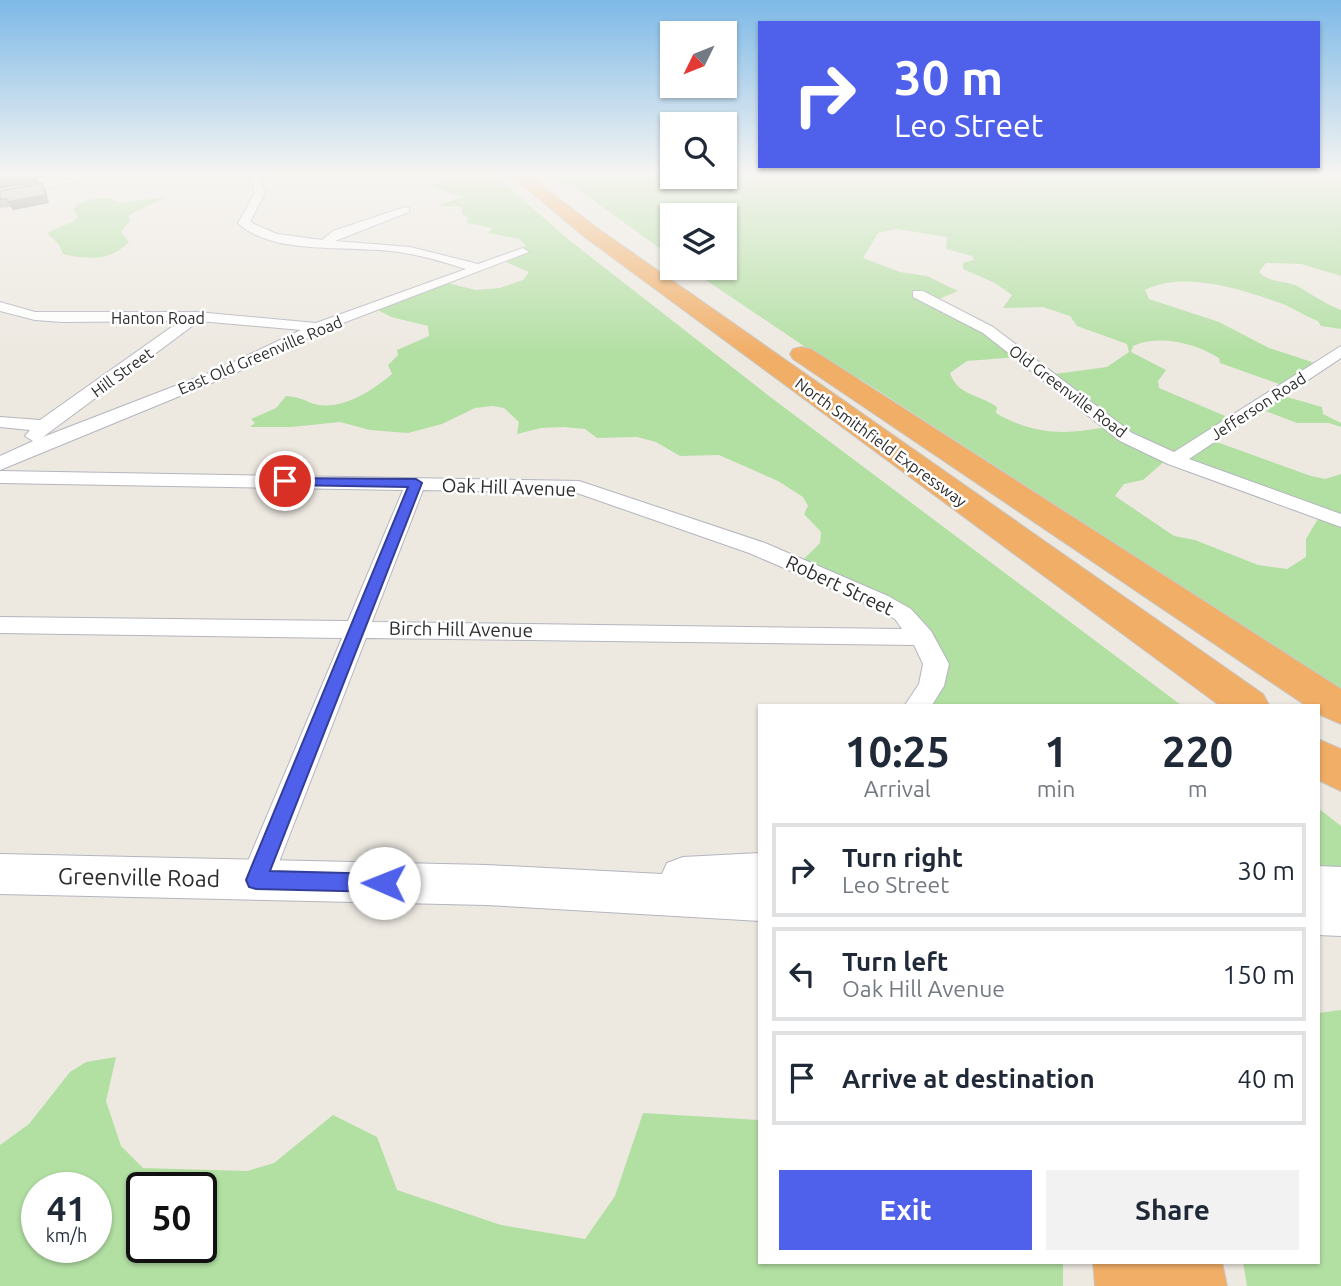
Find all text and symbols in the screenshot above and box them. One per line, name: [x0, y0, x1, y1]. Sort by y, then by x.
north arrow: [660, 21, 737, 98]
map controls: [660, 21, 737, 280]
icon: right: [779, 49, 870, 140]
text: 30 m: [894, 49, 1003, 104]
text: Leo Street: [894, 107, 1043, 143]
button: search: [660, 112, 737, 189]
button: layers: [660, 203, 737, 280]
street label: Hanton Road: [111, 309, 205, 327]
street label: East Old Greenville Road: [175, 312, 345, 398]
street label: Old Greenville Road: [1006, 341, 1130, 441]
street label: Hill Street: [88, 343, 157, 400]
street label: Jefferson Road: [1207, 369, 1309, 443]
street label: North Smithfield Expressway: [792, 374, 970, 510]
pin: [255, 451, 315, 511]
icon: arrive: [266, 462, 304, 500]
street label: Oak Hill Avenue: [441, 474, 577, 500]
street label: Robert Street: [783, 550, 898, 620]
street label: Birch Hill Avenue: [389, 617, 533, 641]
text: 10:25: [845, 728, 950, 775]
text: 1: [1044, 728, 1068, 775]
text: 220: [1162, 728, 1233, 775]
text: Arrival: [864, 776, 931, 801]
text: min: [1037, 776, 1075, 801]
text: m: [1188, 776, 1208, 801]
text: Turn right: [842, 843, 963, 872]
position arrow: [347, 846, 421, 920]
icon: right: [783, 851, 821, 889]
text: 30 m: [1237, 856, 1295, 885]
street label: Greenville Road: [58, 863, 220, 891]
text: Leo Street: [842, 872, 949, 897]
text: Turn left: [842, 947, 948, 976]
icon: left: [783, 955, 821, 993]
text: 150 m: [1223, 960, 1295, 989]
text: Oak Hill Avenue: [842, 976, 1005, 1001]
icon: arrive: [783, 1059, 821, 1097]
text: Arrive at destination: [842, 1064, 1095, 1093]
text: 40 m: [1237, 1064, 1295, 1093]
button: Exit: [779, 1170, 1032, 1250]
button: Share: [1046, 1170, 1299, 1250]
speed limit sign: 50: [126, 1172, 217, 1263]
text: 41: [47, 1188, 86, 1228]
text: km/h: [46, 1225, 87, 1245]

